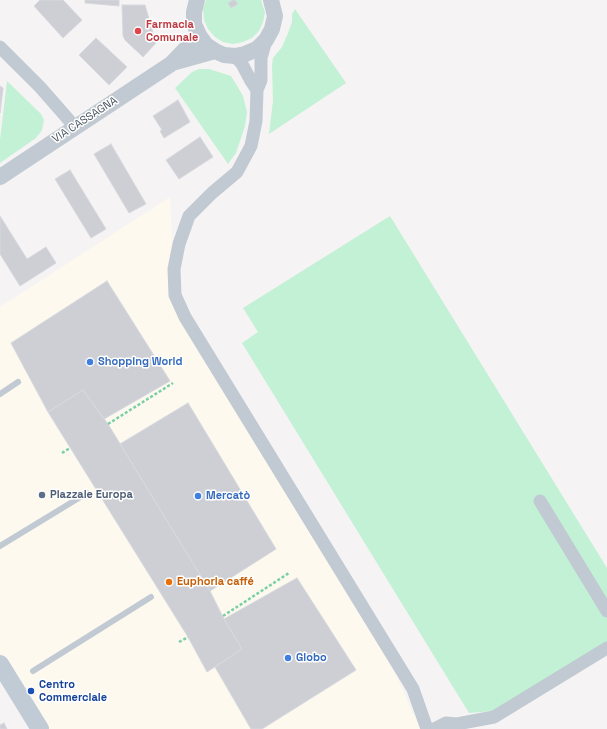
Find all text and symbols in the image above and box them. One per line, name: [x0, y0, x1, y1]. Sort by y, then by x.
place label: Farmacia Comunale: [146, 18, 198, 44]
marker: Farmacia Comunale: [133, 26, 143, 36]
street label: VIA CASSAGNA: [50, 94, 120, 146]
place label: Shopping World: [98, 355, 183, 369]
marker: Shopping World: [85, 357, 95, 367]
place label: Piazzale Europa: [50, 488, 133, 502]
place label: Mercatò: [206, 489, 250, 503]
marker: Piazzale Europa: [37, 490, 47, 500]
marker: Mercatò: [193, 491, 203, 501]
place label: Euphoria caffé: [177, 575, 254, 589]
marker: Euphoria caffé: [164, 577, 174, 587]
place label: Globo: [296, 651, 327, 665]
marker: Globo: [283, 653, 293, 663]
place label: Centro Commerciale: [39, 678, 107, 704]
marker: Centro Commerciale: [26, 686, 36, 696]

